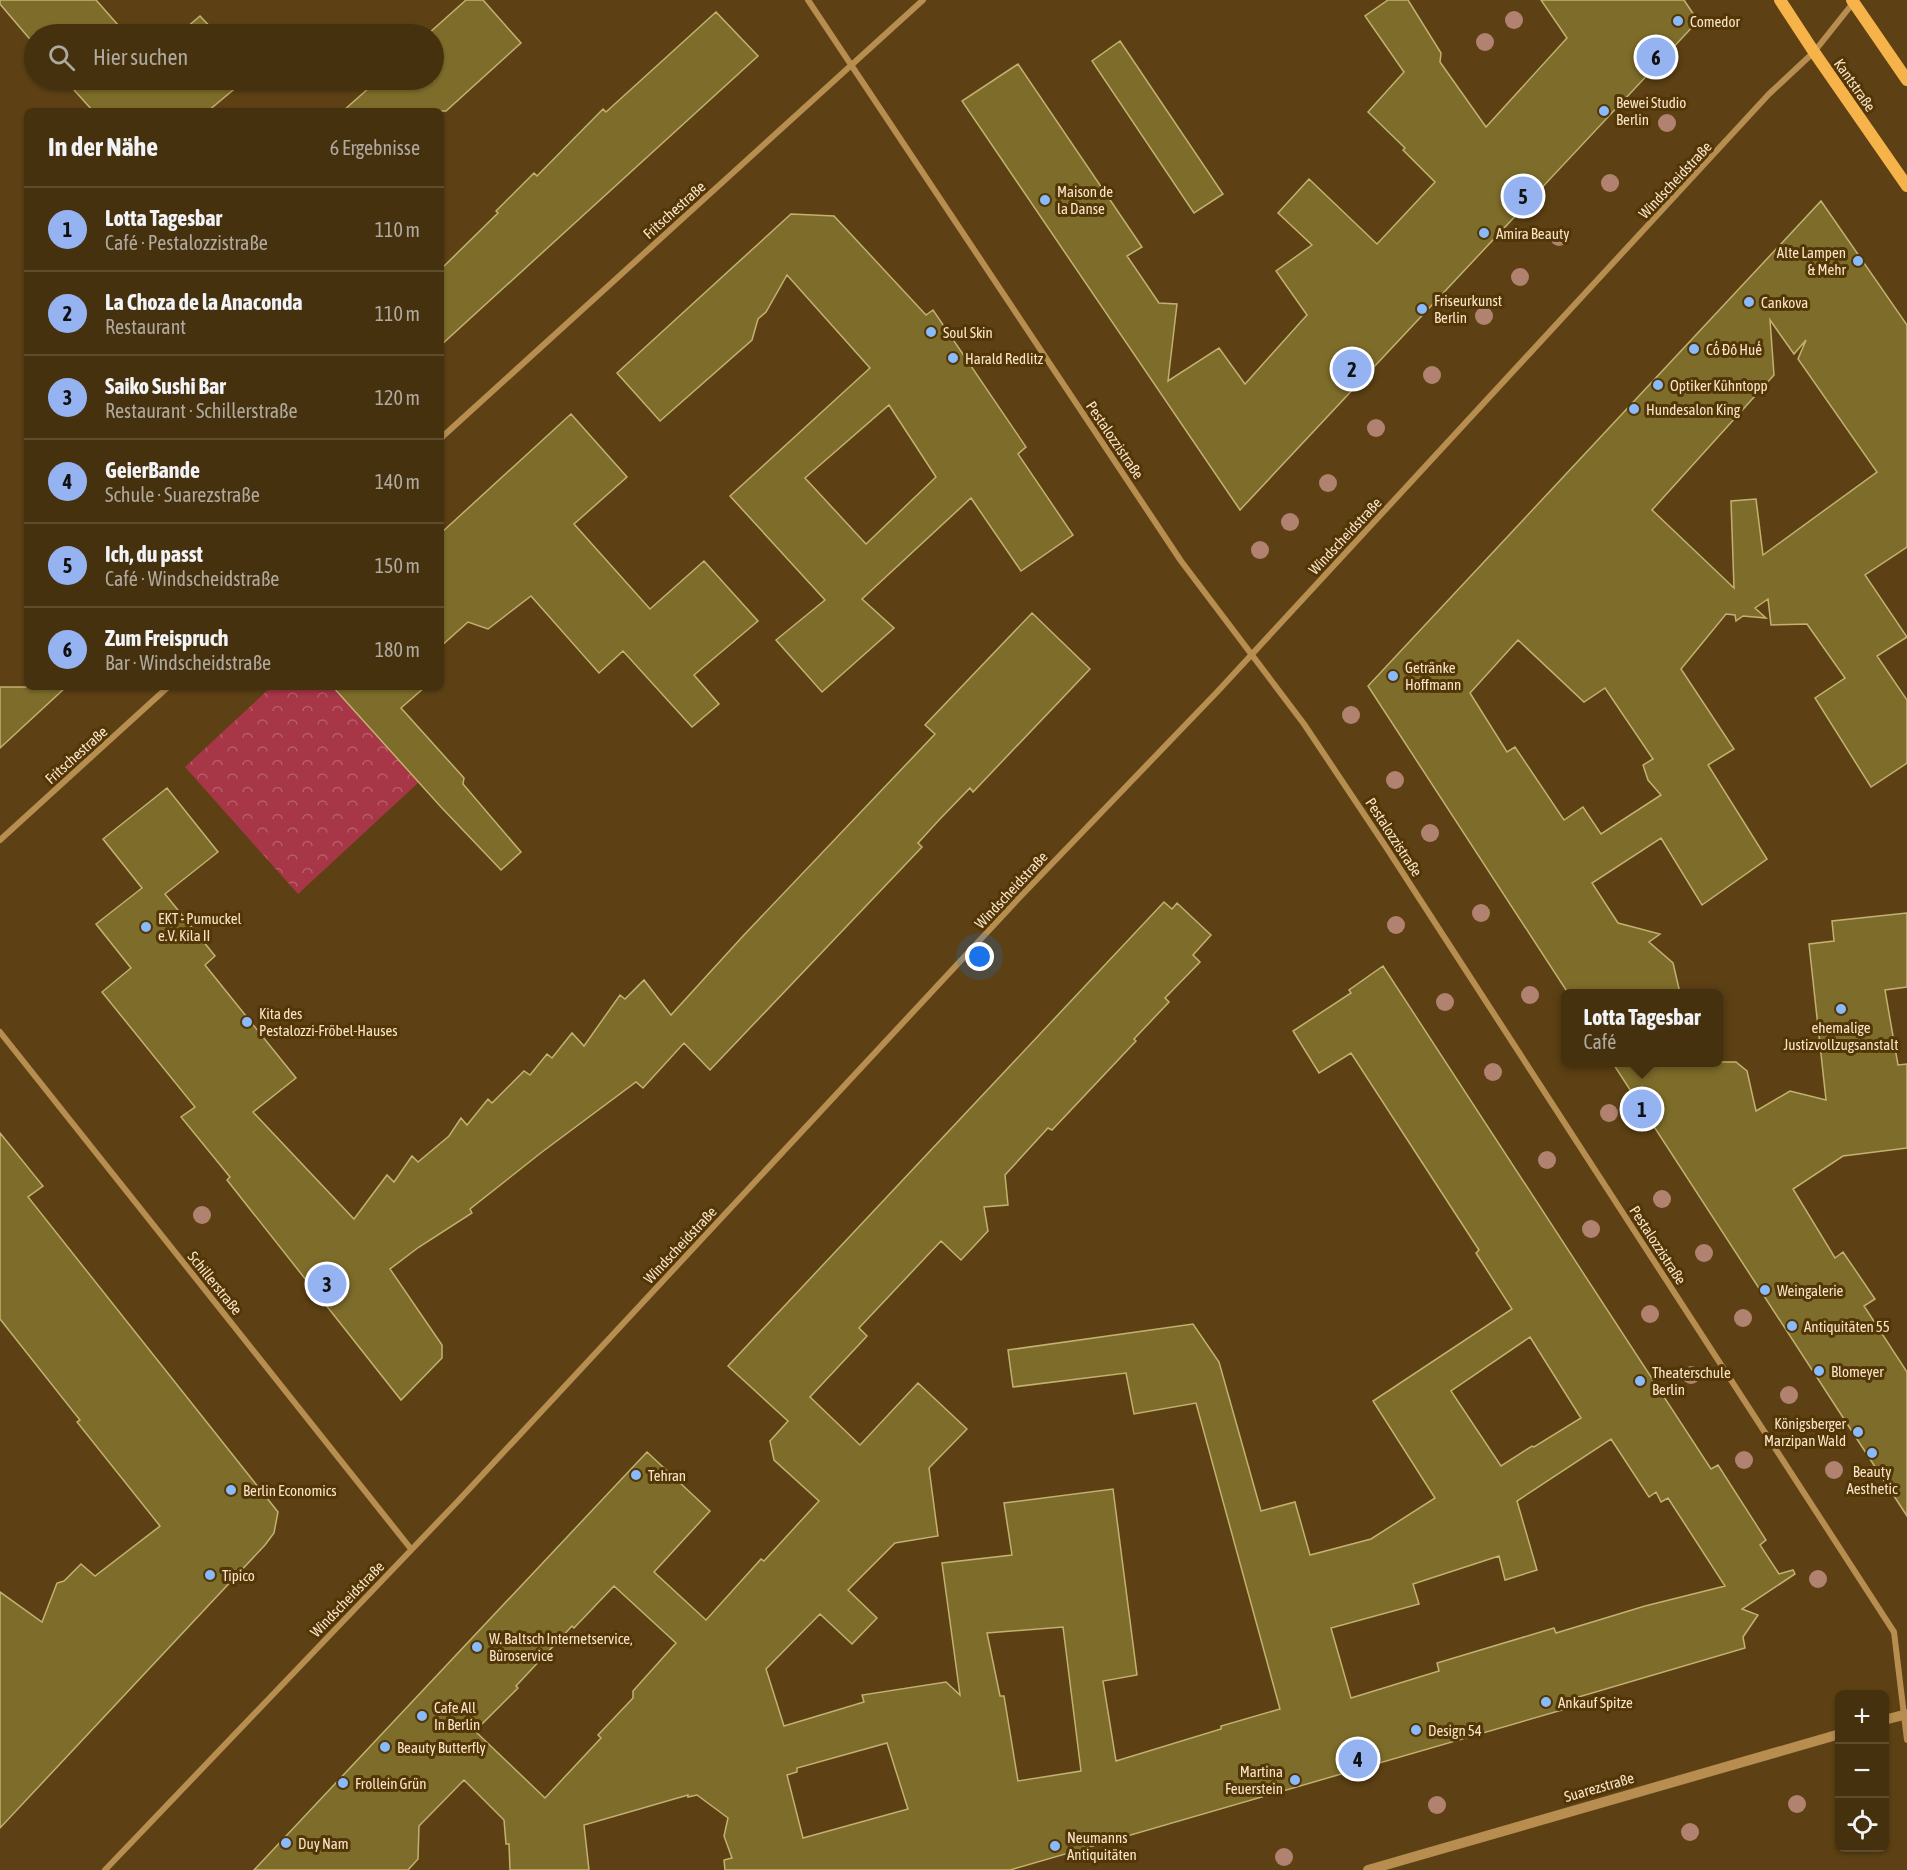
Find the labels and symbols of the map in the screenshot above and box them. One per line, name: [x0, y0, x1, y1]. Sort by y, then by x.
place label: Comedor: [1690, 13, 1740, 30]
marker: Comedor: [1671, 14, 1685, 28]
pin: 6: [1636, 34, 1676, 80]
street label: Kantstraße: [1831, 55, 1879, 115]
place label: Bewei Studio Berlin: [1616, 94, 1686, 128]
marker: Bewei Studio Berlin: [1597, 104, 1611, 118]
street label: Windscheidstraße: [1635, 138, 1715, 222]
pin: 5: [1504, 174, 1543, 218]
street label: Fritschestraße: [640, 178, 709, 242]
place label: Maison de la Danse: [1057, 183, 1113, 217]
marker: Maison de la Danse: [1038, 193, 1052, 207]
place label: Amira Beauty: [1496, 225, 1569, 242]
marker: Amira Beauty: [1477, 226, 1491, 240]
place label: Alte Lampen & Mehr: [1777, 244, 1847, 278]
marker: Alte Lampen & Mehr: [1851, 254, 1865, 268]
place label: Friseurkunst Berlin: [1434, 292, 1502, 326]
place label: Cankova: [1761, 294, 1808, 311]
marker: Cankova: [1742, 295, 1756, 309]
marker: Friseurkunst Berlin: [1415, 302, 1429, 316]
place label: Soul Skin: [943, 324, 993, 341]
marker: Soul Skin: [924, 325, 938, 339]
place label: Cố Đô Huế: [1706, 341, 1762, 358]
marker: Cố Đô Huế: [1687, 342, 1701, 356]
pin: 2: [1332, 346, 1372, 392]
place label: Harald Redlitz: [965, 350, 1044, 367]
marker: Harald Redlitz: [946, 351, 960, 365]
place label: Optiker Kühntopp: [1670, 377, 1768, 394]
marker: Optiker Kühntopp: [1651, 378, 1665, 392]
street label: Pestalozzistraße: [1083, 398, 1147, 482]
place label: Hundesalon King: [1646, 401, 1741, 418]
marker: Hundesalon King: [1627, 402, 1641, 416]
street label: Windscheidstraße: [1305, 494, 1385, 578]
place label: Getränke Hoffmann: [1405, 659, 1461, 693]
marker: Getränke Hoffmann: [1386, 669, 1400, 683]
street label: Fritschestraße: [42, 723, 111, 787]
street label: Pestalozzistraße: [1362, 795, 1426, 880]
street label: Windscheidstraße: [971, 848, 1051, 932]
place label: EKT - Pumuckel e.V. Kila II: [158, 910, 241, 944]
marker: EKT - Pumuckel e.V. Kila II: [139, 920, 153, 934]
your location: [965, 942, 994, 971]
marker: ehemalige Justizvollzugsanstalt: [1834, 1002, 1848, 1016]
place label: Kita des Pestalozzi-Fröbel-Hauses: [259, 1005, 398, 1039]
marker: Kita des Pestalozzi-Fröbel-Hauses: [240, 1015, 254, 1029]
place label: ehemalige Justizvollzugsanstalt: [1783, 1019, 1899, 1053]
pin: 1: [1622, 1086, 1662, 1132]
street label: Windscheidstraße: [640, 1203, 720, 1287]
street label: Pestalozzistraße: [1626, 1203, 1690, 1288]
street label: Schillerstraße: [184, 1248, 246, 1318]
pin: 3: [308, 1262, 346, 1306]
place label: Weingalerie: [1777, 1282, 1844, 1299]
marker: Weingalerie: [1758, 1283, 1772, 1297]
place label: Antiquitäten 55: [1804, 1318, 1890, 1335]
marker: Antiquitäten 55: [1785, 1319, 1799, 1333]
place label: Blomeyer: [1831, 1363, 1884, 1380]
place label: Theaterschule Berlin: [1652, 1364, 1731, 1398]
marker: Blomeyer: [1812, 1364, 1826, 1378]
marker: Theaterschule Berlin: [1633, 1374, 1647, 1388]
place label: Königsberger Marzipan Wald: [1764, 1415, 1847, 1449]
marker: Königsberger Marzipan Wald: [1851, 1425, 1865, 1439]
marker: Beauty Aesthetic: [1865, 1446, 1879, 1460]
place label: Beauty Aesthetic: [1846, 1463, 1898, 1497]
place label: Tehran: [648, 1467, 686, 1484]
marker: Tehran: [629, 1468, 643, 1482]
place label: Berlin Economics: [243, 1482, 337, 1499]
marker: Berlin Economics: [224, 1483, 238, 1497]
street label: Windscheidstraße: [307, 1557, 388, 1640]
place label: Tipico: [222, 1567, 255, 1584]
marker: Tipico: [203, 1568, 217, 1582]
place label: W. Baltsch Internetservice, Büroservice: [489, 1630, 633, 1664]
marker: W. Baltsch Internetservice, Büroservice: [470, 1640, 484, 1654]
place label: Ankauf Spitze: [1558, 1694, 1633, 1711]
marker: Ankauf Spitze: [1539, 1695, 1553, 1709]
place label: Cafe All In Berlin: [434, 1699, 480, 1733]
marker: Cafe All In Berlin: [415, 1709, 429, 1723]
place label: Design 54: [1428, 1722, 1482, 1739]
marker: Design 54: [1409, 1723, 1423, 1737]
pin: 4: [1338, 1736, 1378, 1782]
place label: Beauty Butterfly: [397, 1739, 486, 1756]
marker: Beauty Butterfly: [378, 1740, 392, 1754]
place label: Martina Feuerstein: [1225, 1763, 1283, 1797]
street label: Suarezstraße: [1562, 1769, 1636, 1805]
marker: Martina Feuerstein: [1288, 1773, 1302, 1787]
place label: Frollein Grün: [355, 1775, 427, 1792]
marker: Frollein Grün: [336, 1776, 350, 1790]
place label: Neumanns Antiquitäten: [1067, 1829, 1137, 1863]
place label: Duy Nam: [298, 1835, 349, 1852]
marker: Duy Nam: [279, 1836, 293, 1850]
marker: Neumanns Antiquitäten: [1048, 1839, 1062, 1853]

